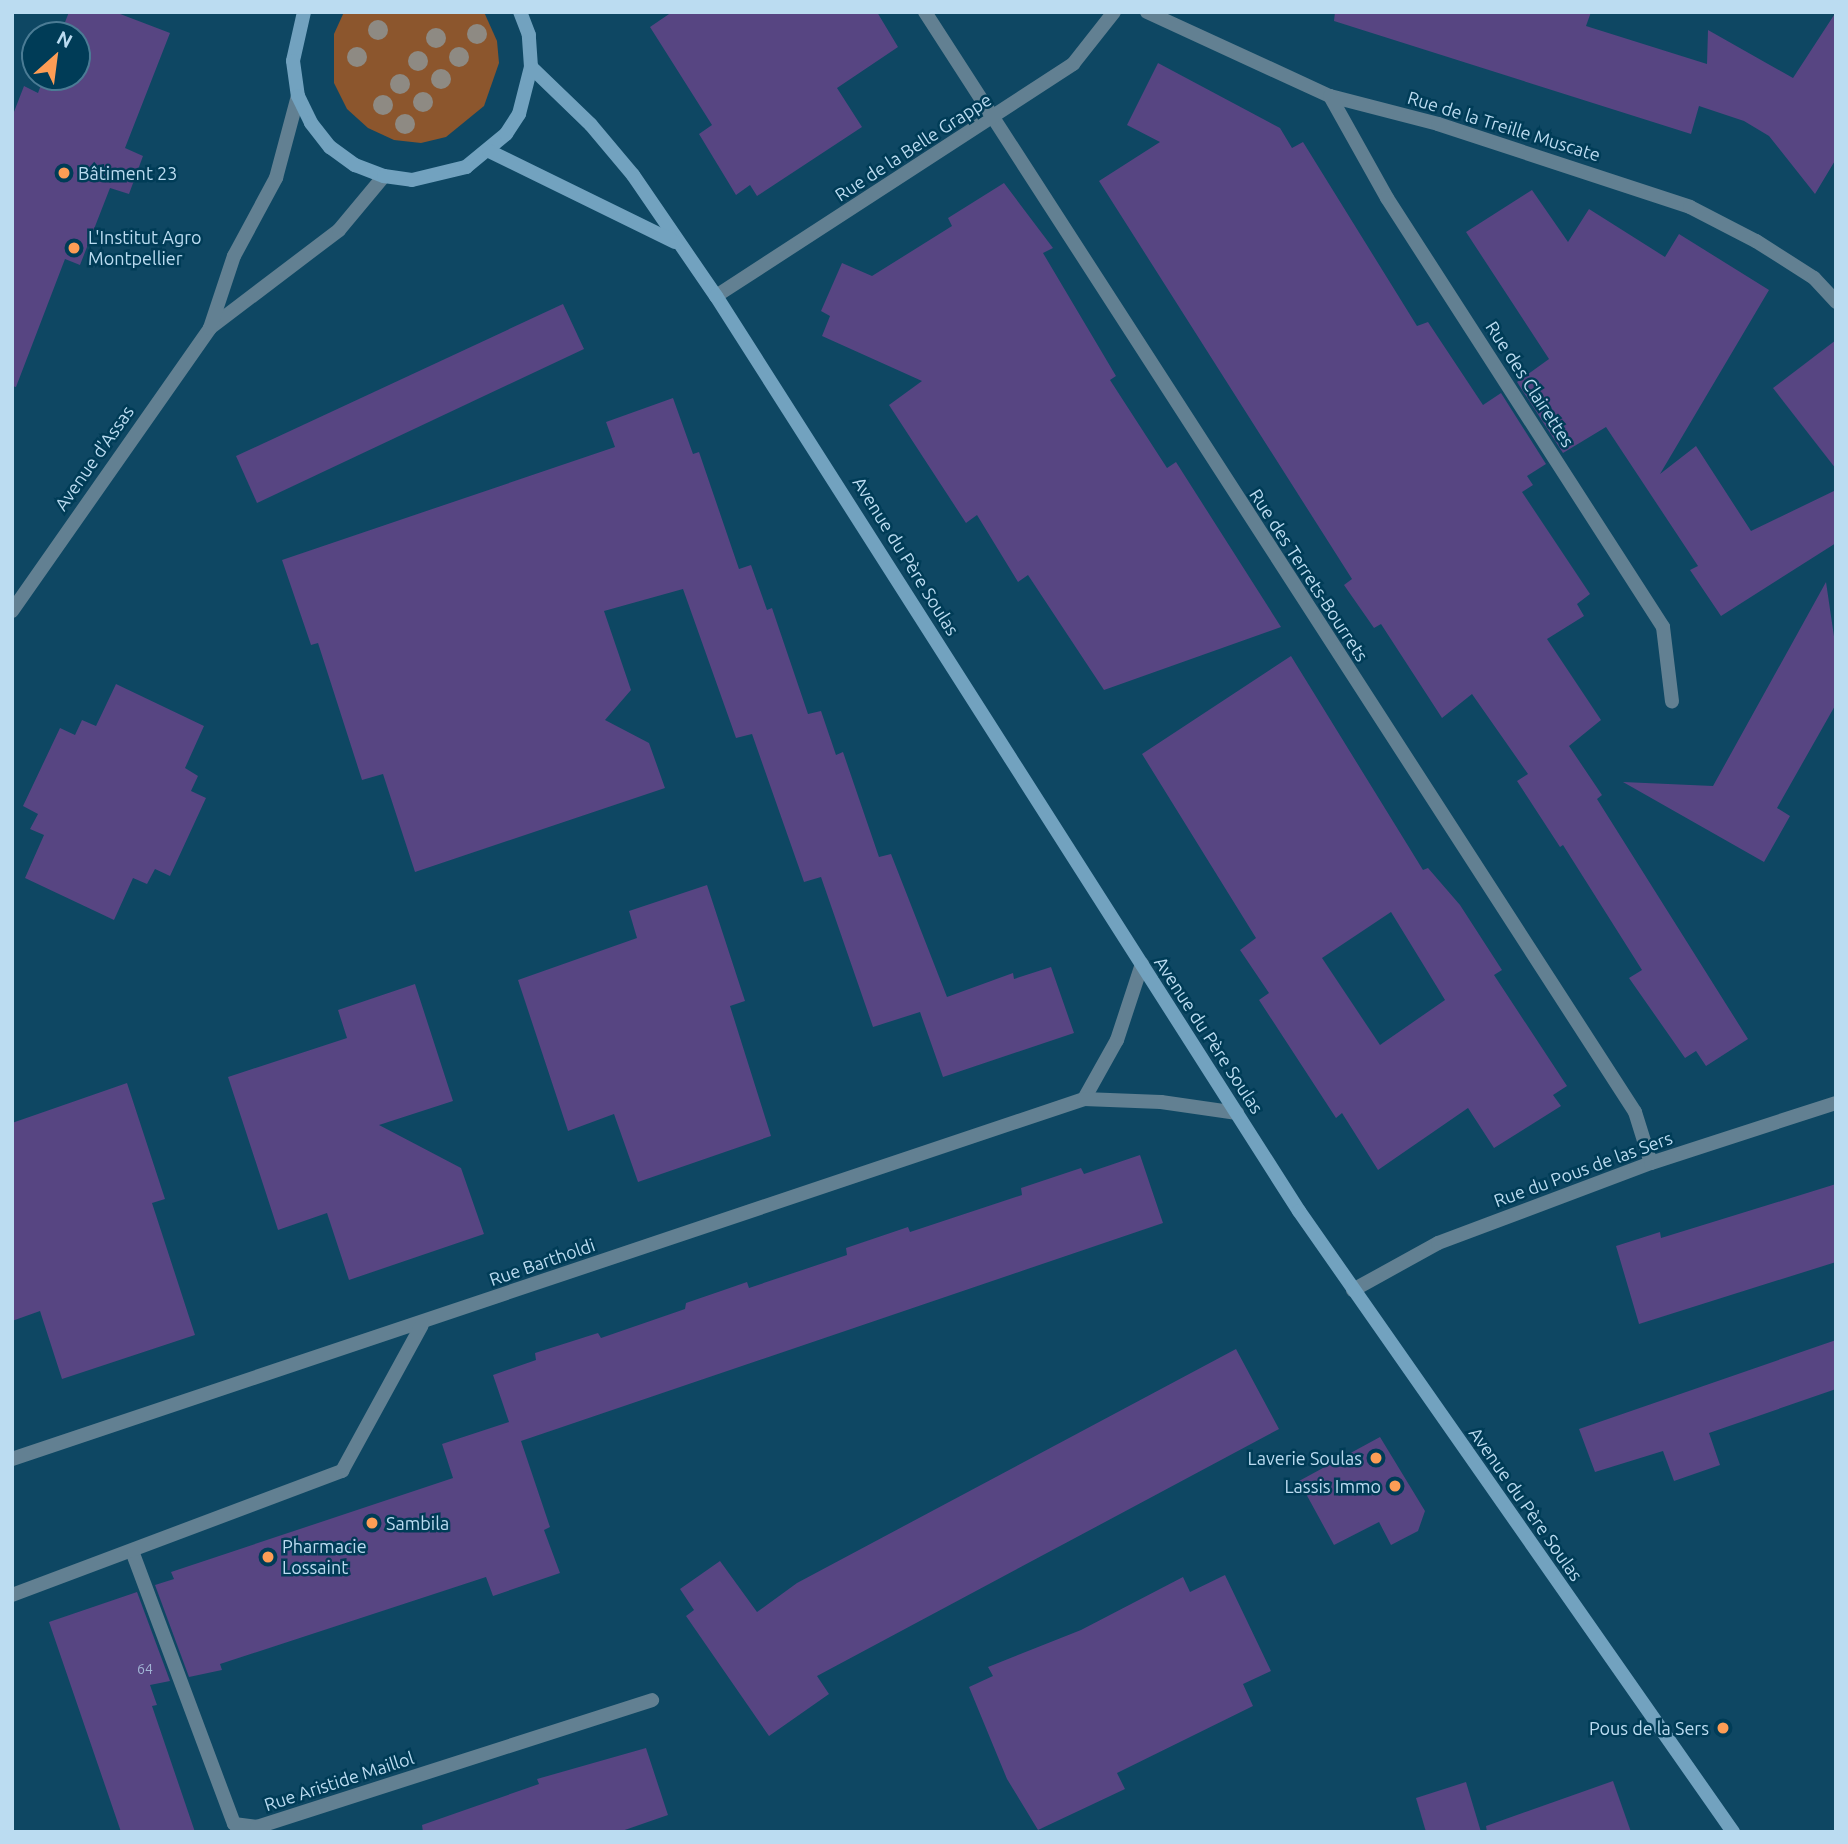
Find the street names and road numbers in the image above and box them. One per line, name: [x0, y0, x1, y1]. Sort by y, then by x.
street label: Rue de la Treille Muscate: [1405, 86, 1603, 166]
street label: Rue de la Belle Grappe: [831, 88, 995, 206]
street label: Rue des Clairettes: [1481, 317, 1579, 451]
street label: Avenue d'Assas: [50, 401, 138, 515]
street label: Avenue du Père Soulas: [848, 473, 964, 639]
street label: Rue des Terrets-Bourrets: [1245, 485, 1373, 665]
street label: Avenue du Père Soulas: [1150, 952, 1268, 1118]
street label: Rue du Pous de las Sers: [1491, 1127, 1675, 1211]
street label: Rue Bartholdi: [486, 1234, 598, 1290]
street label: Avenue du Père Soulas: [1465, 1423, 1587, 1585]
street label: Rue Aristide Maillol: [261, 1747, 417, 1815]

